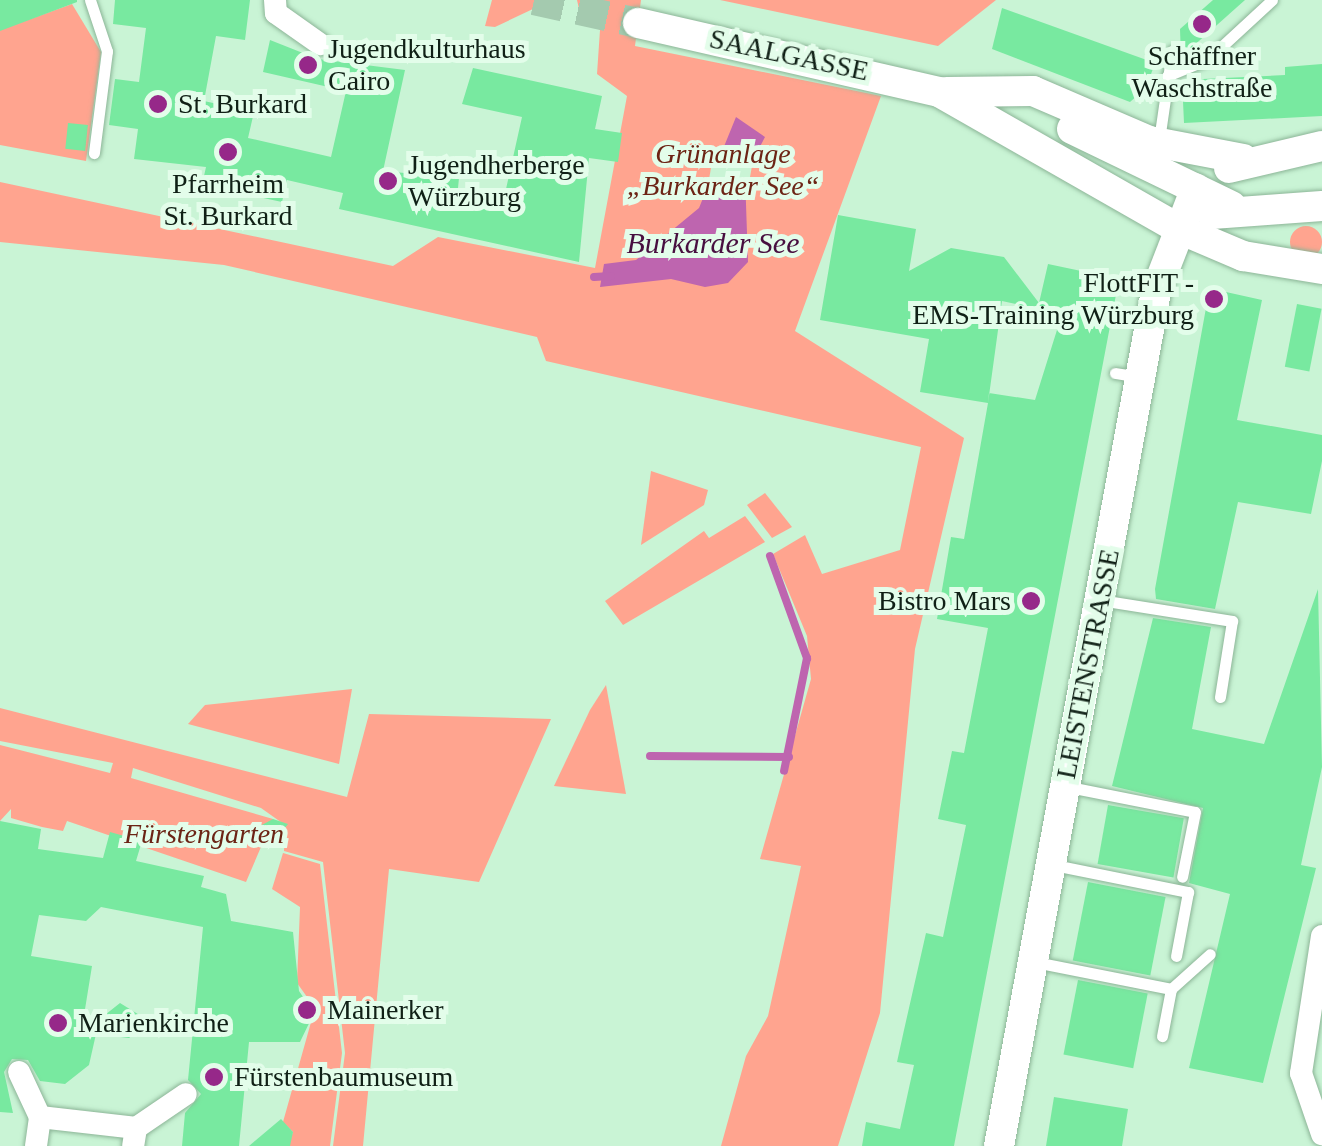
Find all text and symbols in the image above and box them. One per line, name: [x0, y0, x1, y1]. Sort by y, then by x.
marker: Schäffner Waschstraße: [1191, 13, 1213, 35]
street label: SAALGASSE: [706, 22, 872, 88]
place label: Jugendkulturhaus Cairo: [328, 32, 526, 98]
place label: Schäffner Waschstraße: [1132, 39, 1272, 105]
marker: Jugendkulturhaus Cairo: [297, 54, 319, 76]
place label: St. Burkard: [178, 87, 307, 121]
marker: St. Burkard: [147, 93, 169, 115]
park label: Grünanlage „Burkarder See“: [627, 137, 819, 203]
marker: Pfarrheim St. Burkard: [217, 141, 239, 163]
place label: Jugendherberge Würzburg: [408, 148, 585, 214]
place label: Pfarrheim St. Burkard: [163, 167, 293, 233]
marker: Jugendherberge Würzburg: [377, 170, 399, 192]
water label: Burkarder See: [627, 225, 799, 261]
place label: FlottFIT - EMS-Training Würzburg: [912, 266, 1194, 332]
marker: FlottFIT - EMS-Training Würzburg: [1203, 288, 1225, 310]
street label: LEISTENSTRASSE: [1049, 546, 1127, 782]
place label: Bistro Mars: [878, 584, 1011, 618]
marker: Bistro Mars: [1020, 590, 1042, 612]
park label: Fürstengarten: [124, 817, 284, 851]
place label: Mainerker: [327, 993, 444, 1027]
marker: Mainerker: [296, 999, 318, 1021]
place label: Marienkirche: [78, 1006, 229, 1040]
marker: Marienkirche: [47, 1012, 69, 1034]
place label: Fürstenbaumuseum: [234, 1060, 453, 1094]
marker: Fürstenbaumuseum: [203, 1066, 225, 1088]

